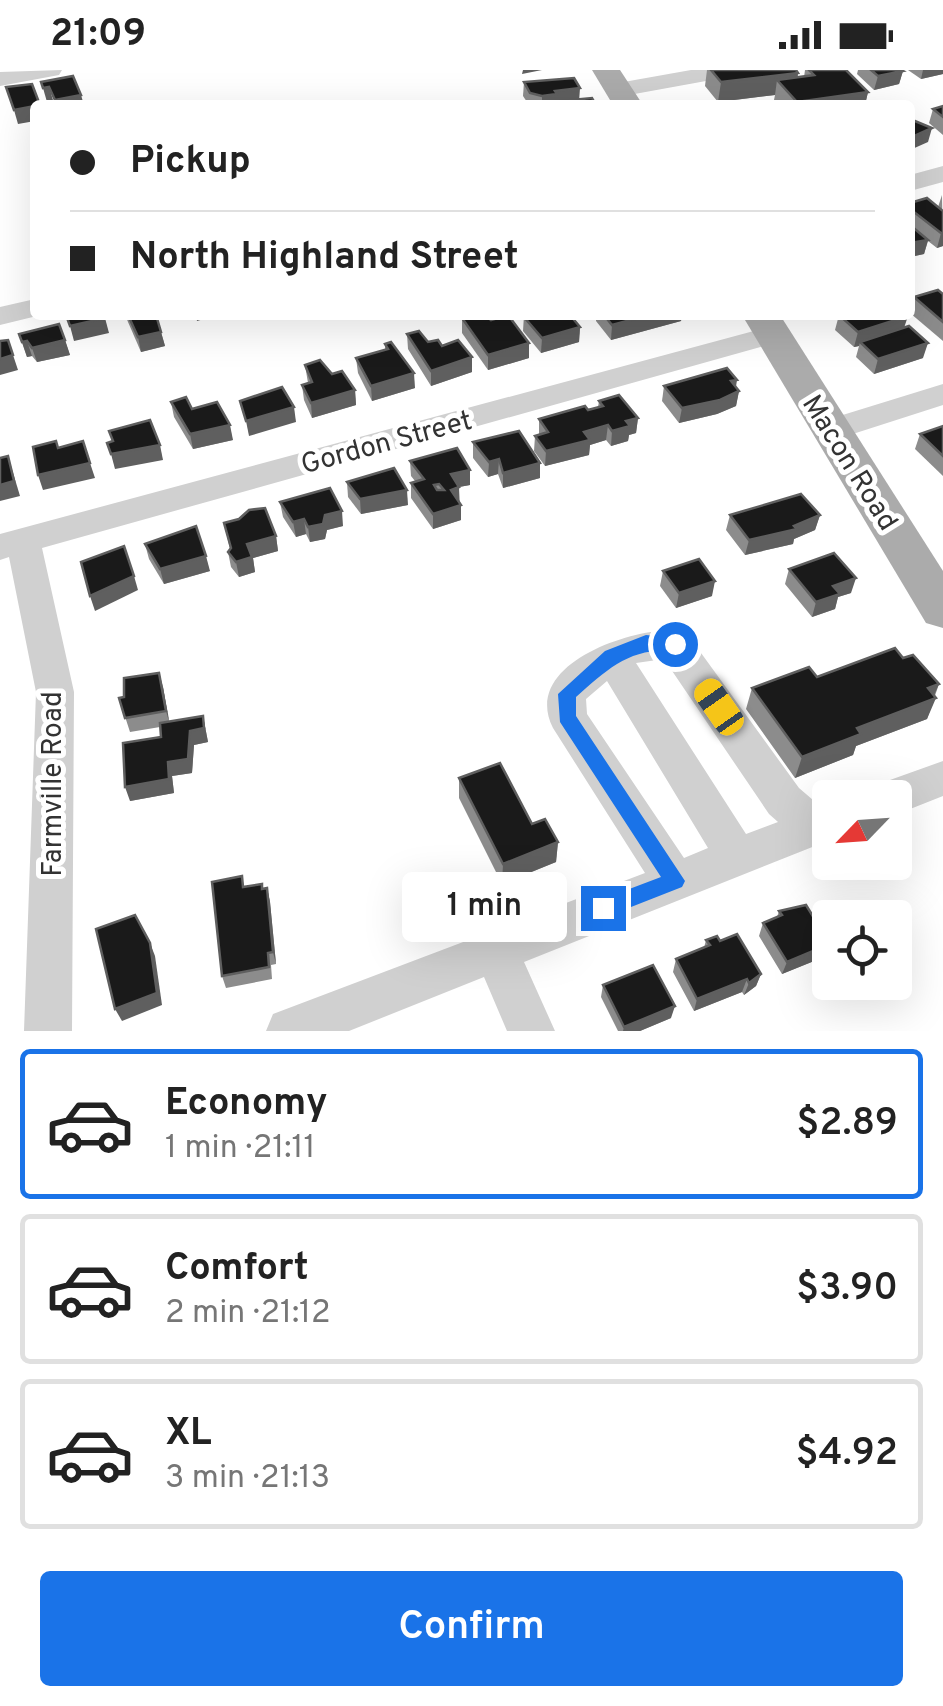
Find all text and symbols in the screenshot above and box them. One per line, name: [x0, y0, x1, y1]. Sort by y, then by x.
text: 21:09: [50, 11, 146, 60]
text: Pickup: [130, 138, 251, 187]
text: North Highland Street: [130, 234, 519, 283]
street label: Macon Road: [792, 389, 904, 538]
street label: Gordon Street: [297, 404, 476, 484]
route start: [653, 622, 698, 667]
car: [690, 674, 748, 740]
street label: Farmville Road: [36, 691, 72, 877]
north arrow: [812, 780, 912, 880]
map controls: [812, 780, 912, 1000]
callout: 1 min: [403, 873, 568, 943]
route end: [581, 886, 626, 931]
text: 1 min: [447, 887, 522, 927]
button: locate: [812, 900, 912, 1000]
icon: car: [45, 1079, 135, 1169]
text: Economy: [165, 1080, 327, 1129]
text: $2.89: [796, 1100, 898, 1149]
text: 1 min · 21:11: [165, 1129, 315, 1169]
icon: car: [45, 1244, 135, 1334]
text: Comfort: [165, 1245, 309, 1294]
text: $3.90: [796, 1265, 898, 1314]
text: 2 min · 21:12: [165, 1294, 331, 1334]
icon: car: [45, 1409, 135, 1499]
text: XL: [165, 1410, 212, 1459]
text: $4.92: [796, 1430, 898, 1479]
text: 3 min · 21:13: [165, 1459, 330, 1499]
button: Confirm: [40, 1571, 903, 1686]

